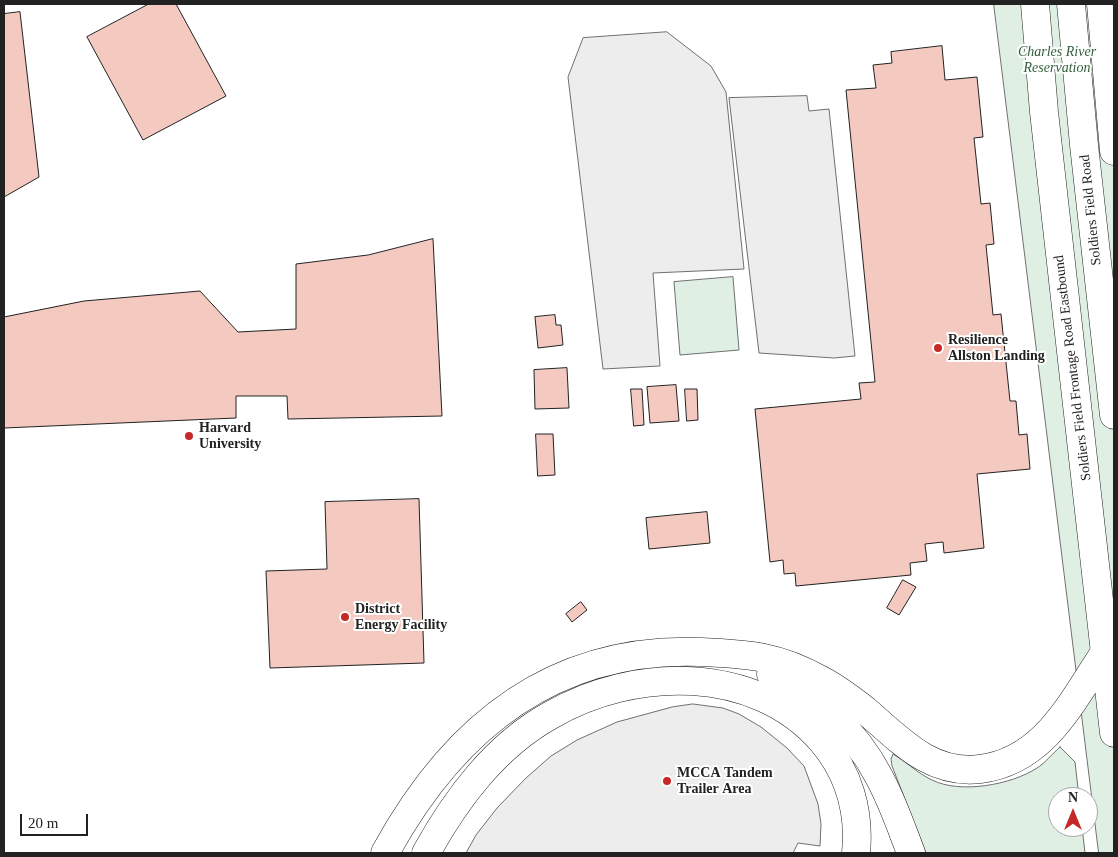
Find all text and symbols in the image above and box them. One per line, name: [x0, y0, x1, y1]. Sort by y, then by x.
park label: Charles River Reservation: [1018, 44, 1096, 76]
street label: Soldiers Field Road: [1077, 154, 1105, 266]
street label: Soldiers Field Frontage Road Eastbound: [1051, 254, 1095, 482]
place label: Resilience Allston Landing: [948, 332, 1045, 364]
marker: Resilience Allston Landing: [932, 342, 944, 354]
place label: Harvard University: [199, 420, 261, 452]
marker: Harvard University: [183, 430, 195, 442]
place label: District Energy Facility: [355, 601, 447, 634]
marker: District Energy Facility: [339, 611, 351, 623]
place label: MCCA Tandem Trailer Area: [677, 765, 773, 798]
marker: MCCA Tandem Trailer Area: [661, 775, 673, 787]
north arrow: [1048, 787, 1098, 837]
text: N: [1068, 790, 1078, 805]
scale bar: [22, 804, 90, 836]
text: 20 m: [28, 815, 58, 831]

